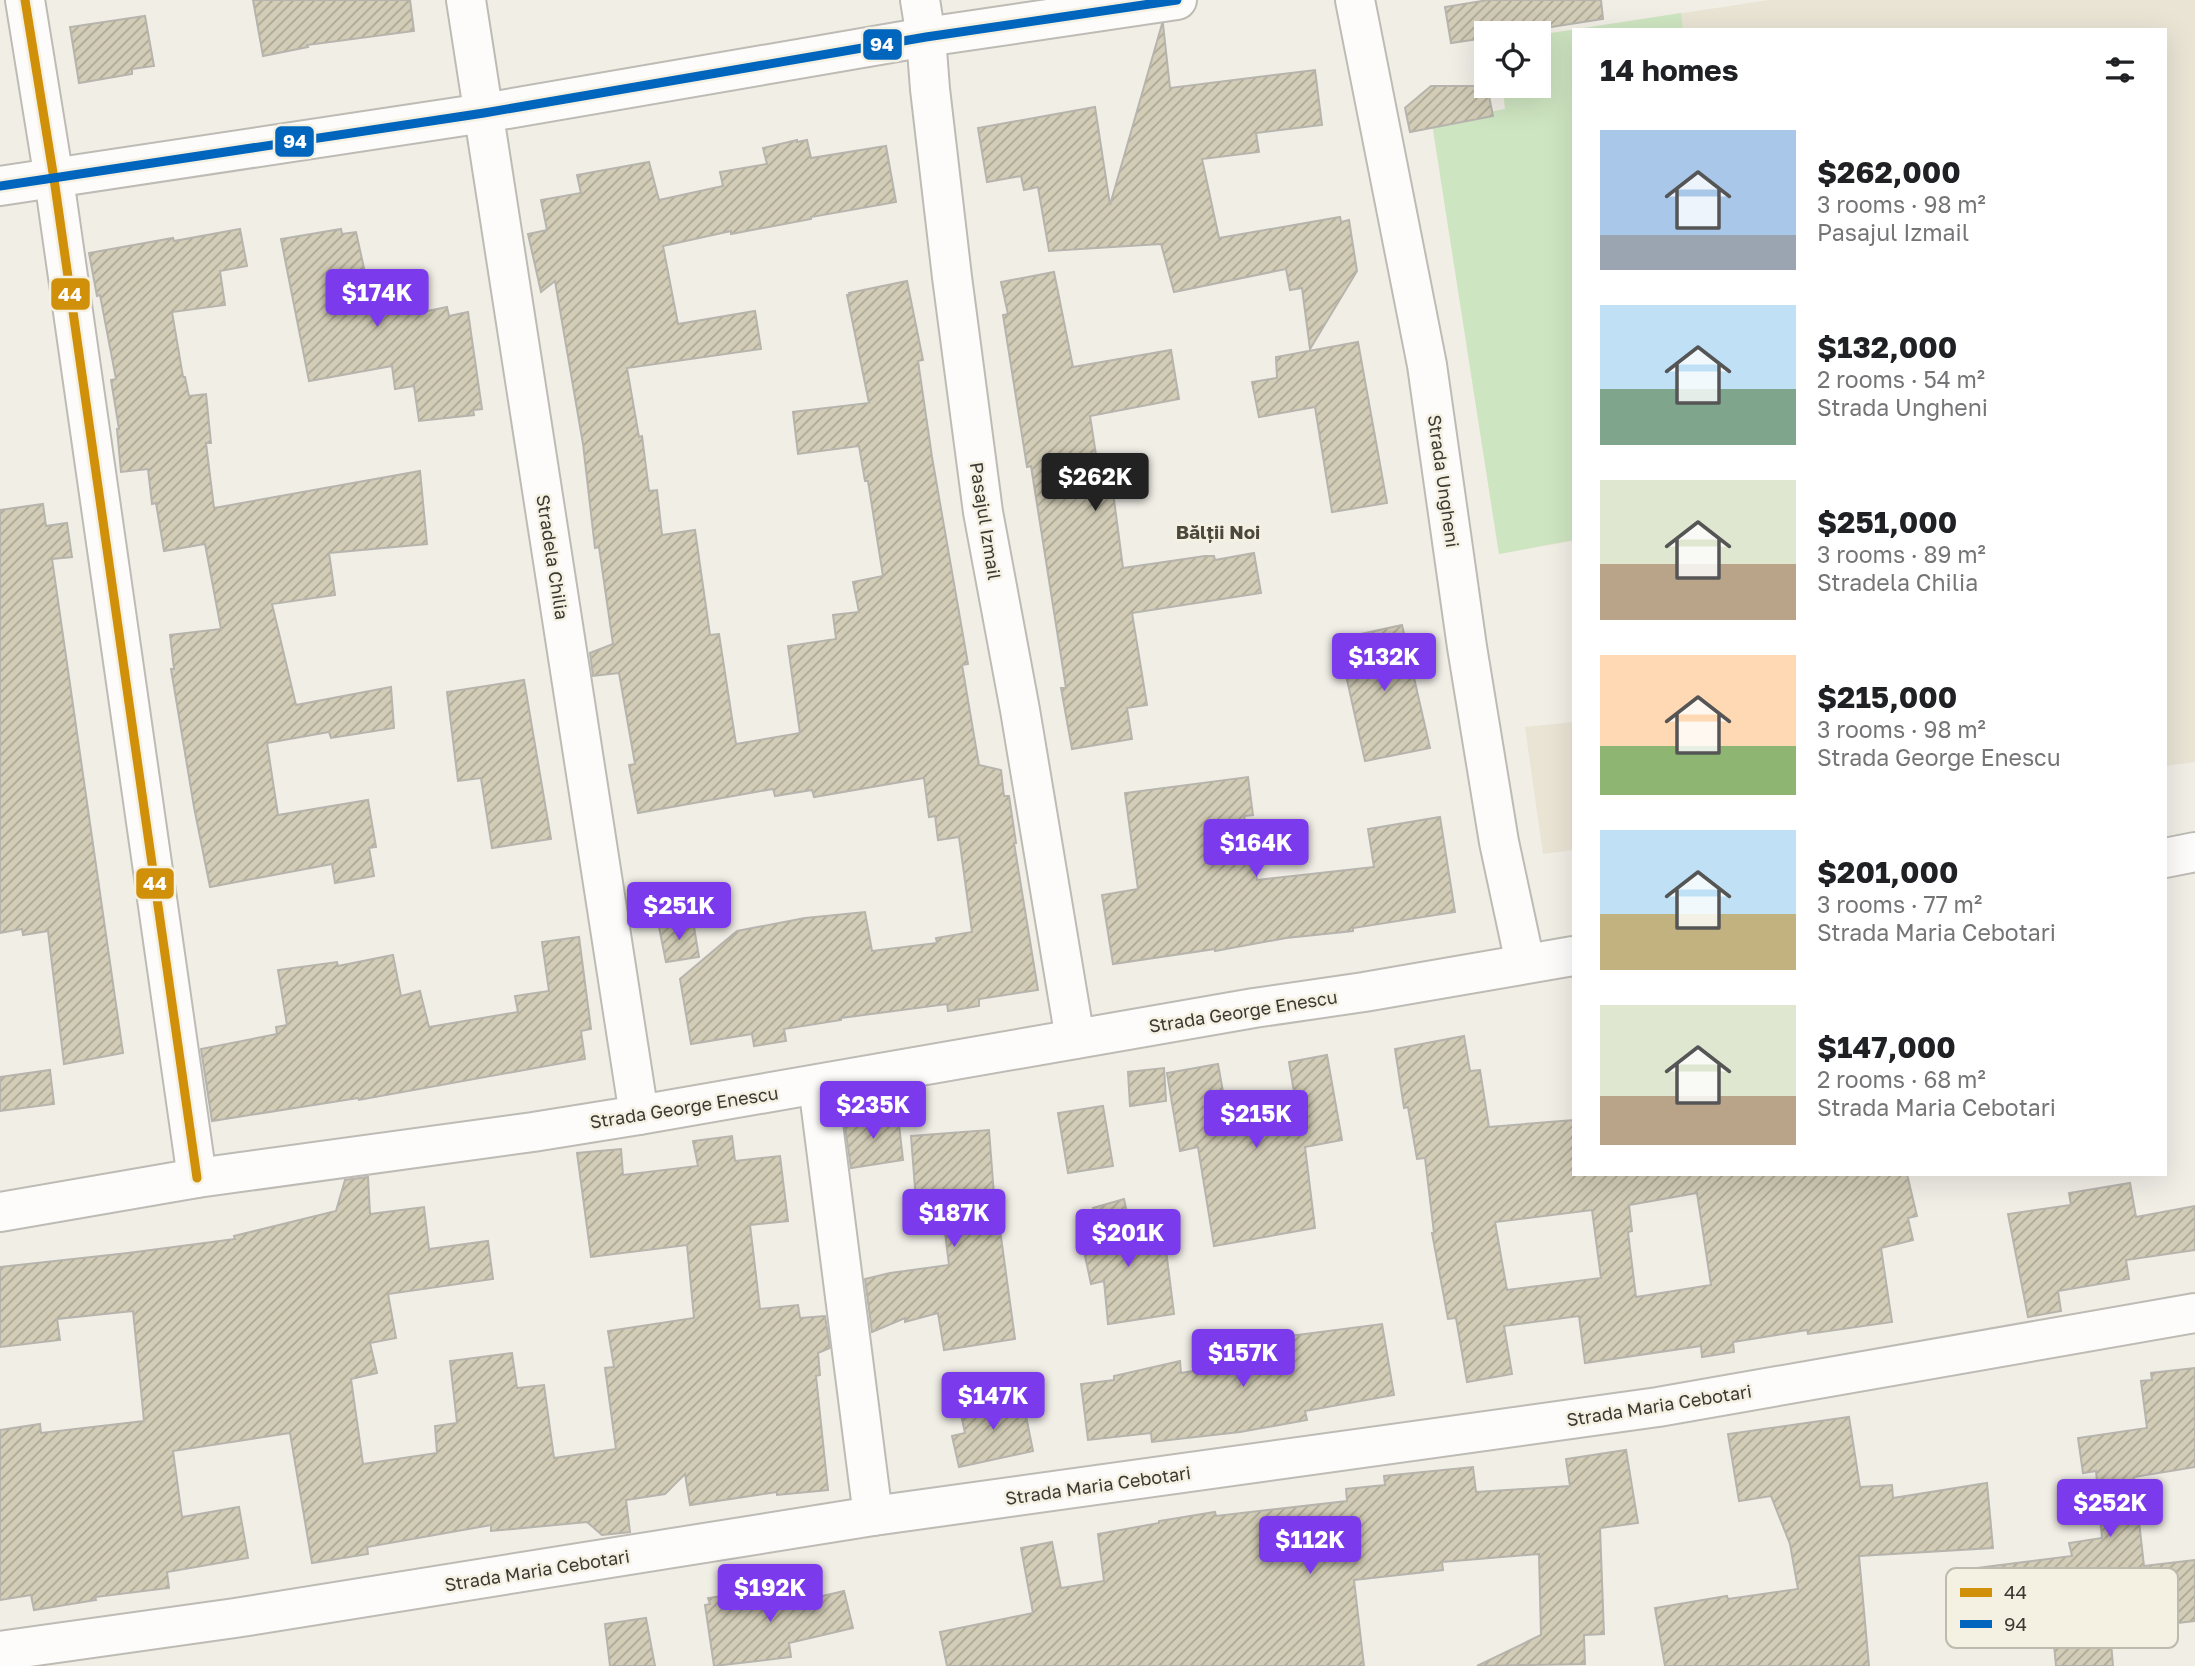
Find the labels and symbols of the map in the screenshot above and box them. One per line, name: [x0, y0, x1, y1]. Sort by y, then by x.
line badge: 94: [862, 28, 903, 61]
text: 94: [870, 32, 894, 55]
line badge: 94: [274, 125, 315, 158]
text: 94: [283, 129, 307, 152]
pin: $174K: [328, 270, 426, 329]
line badge: 44: [50, 277, 91, 311]
text: 44: [58, 282, 82, 305]
street label: Strada Ungheni: [1424, 413, 1464, 549]
pin: $262K: [1046, 454, 1144, 513]
street label: Pasajul Izmail: [966, 461, 1006, 582]
street label: Stradela Chilia: [532, 493, 574, 621]
district label: Bălții Noi: [1176, 520, 1260, 543]
pin: $132K: [1335, 634, 1433, 693]
pin: $164K: [1207, 820, 1305, 879]
line badge: 44: [135, 867, 175, 900]
text: 44: [143, 871, 167, 894]
pin: $251K: [630, 883, 728, 942]
street label: Strada George Enescu: [1147, 985, 1339, 1037]
street label: Strada George Enescu: [588, 1081, 780, 1133]
pin: $235K: [824, 1082, 922, 1141]
pin: $215K: [1207, 1090, 1305, 1150]
pin: $187K: [905, 1190, 1003, 1249]
pin: $201K: [1079, 1210, 1177, 1269]
pin: $157K: [1194, 1330, 1292, 1389]
pin: $147K: [944, 1372, 1042, 1432]
street label: Strada Maria Cebotari: [1565, 1380, 1753, 1430]
street label: Strada Maria Cebotari: [1004, 1461, 1192, 1509]
pin: $252K: [2061, 1480, 2159, 1539]
pin: $112K: [1261, 1516, 1359, 1576]
street label: Strada Maria Cebotari: [443, 1545, 631, 1595]
pin: $192K: [721, 1564, 819, 1624]
legend: [1946, 1568, 2178, 1648]
text: 44: [2004, 1580, 2027, 1603]
text: 94: [2004, 1612, 2027, 1635]

